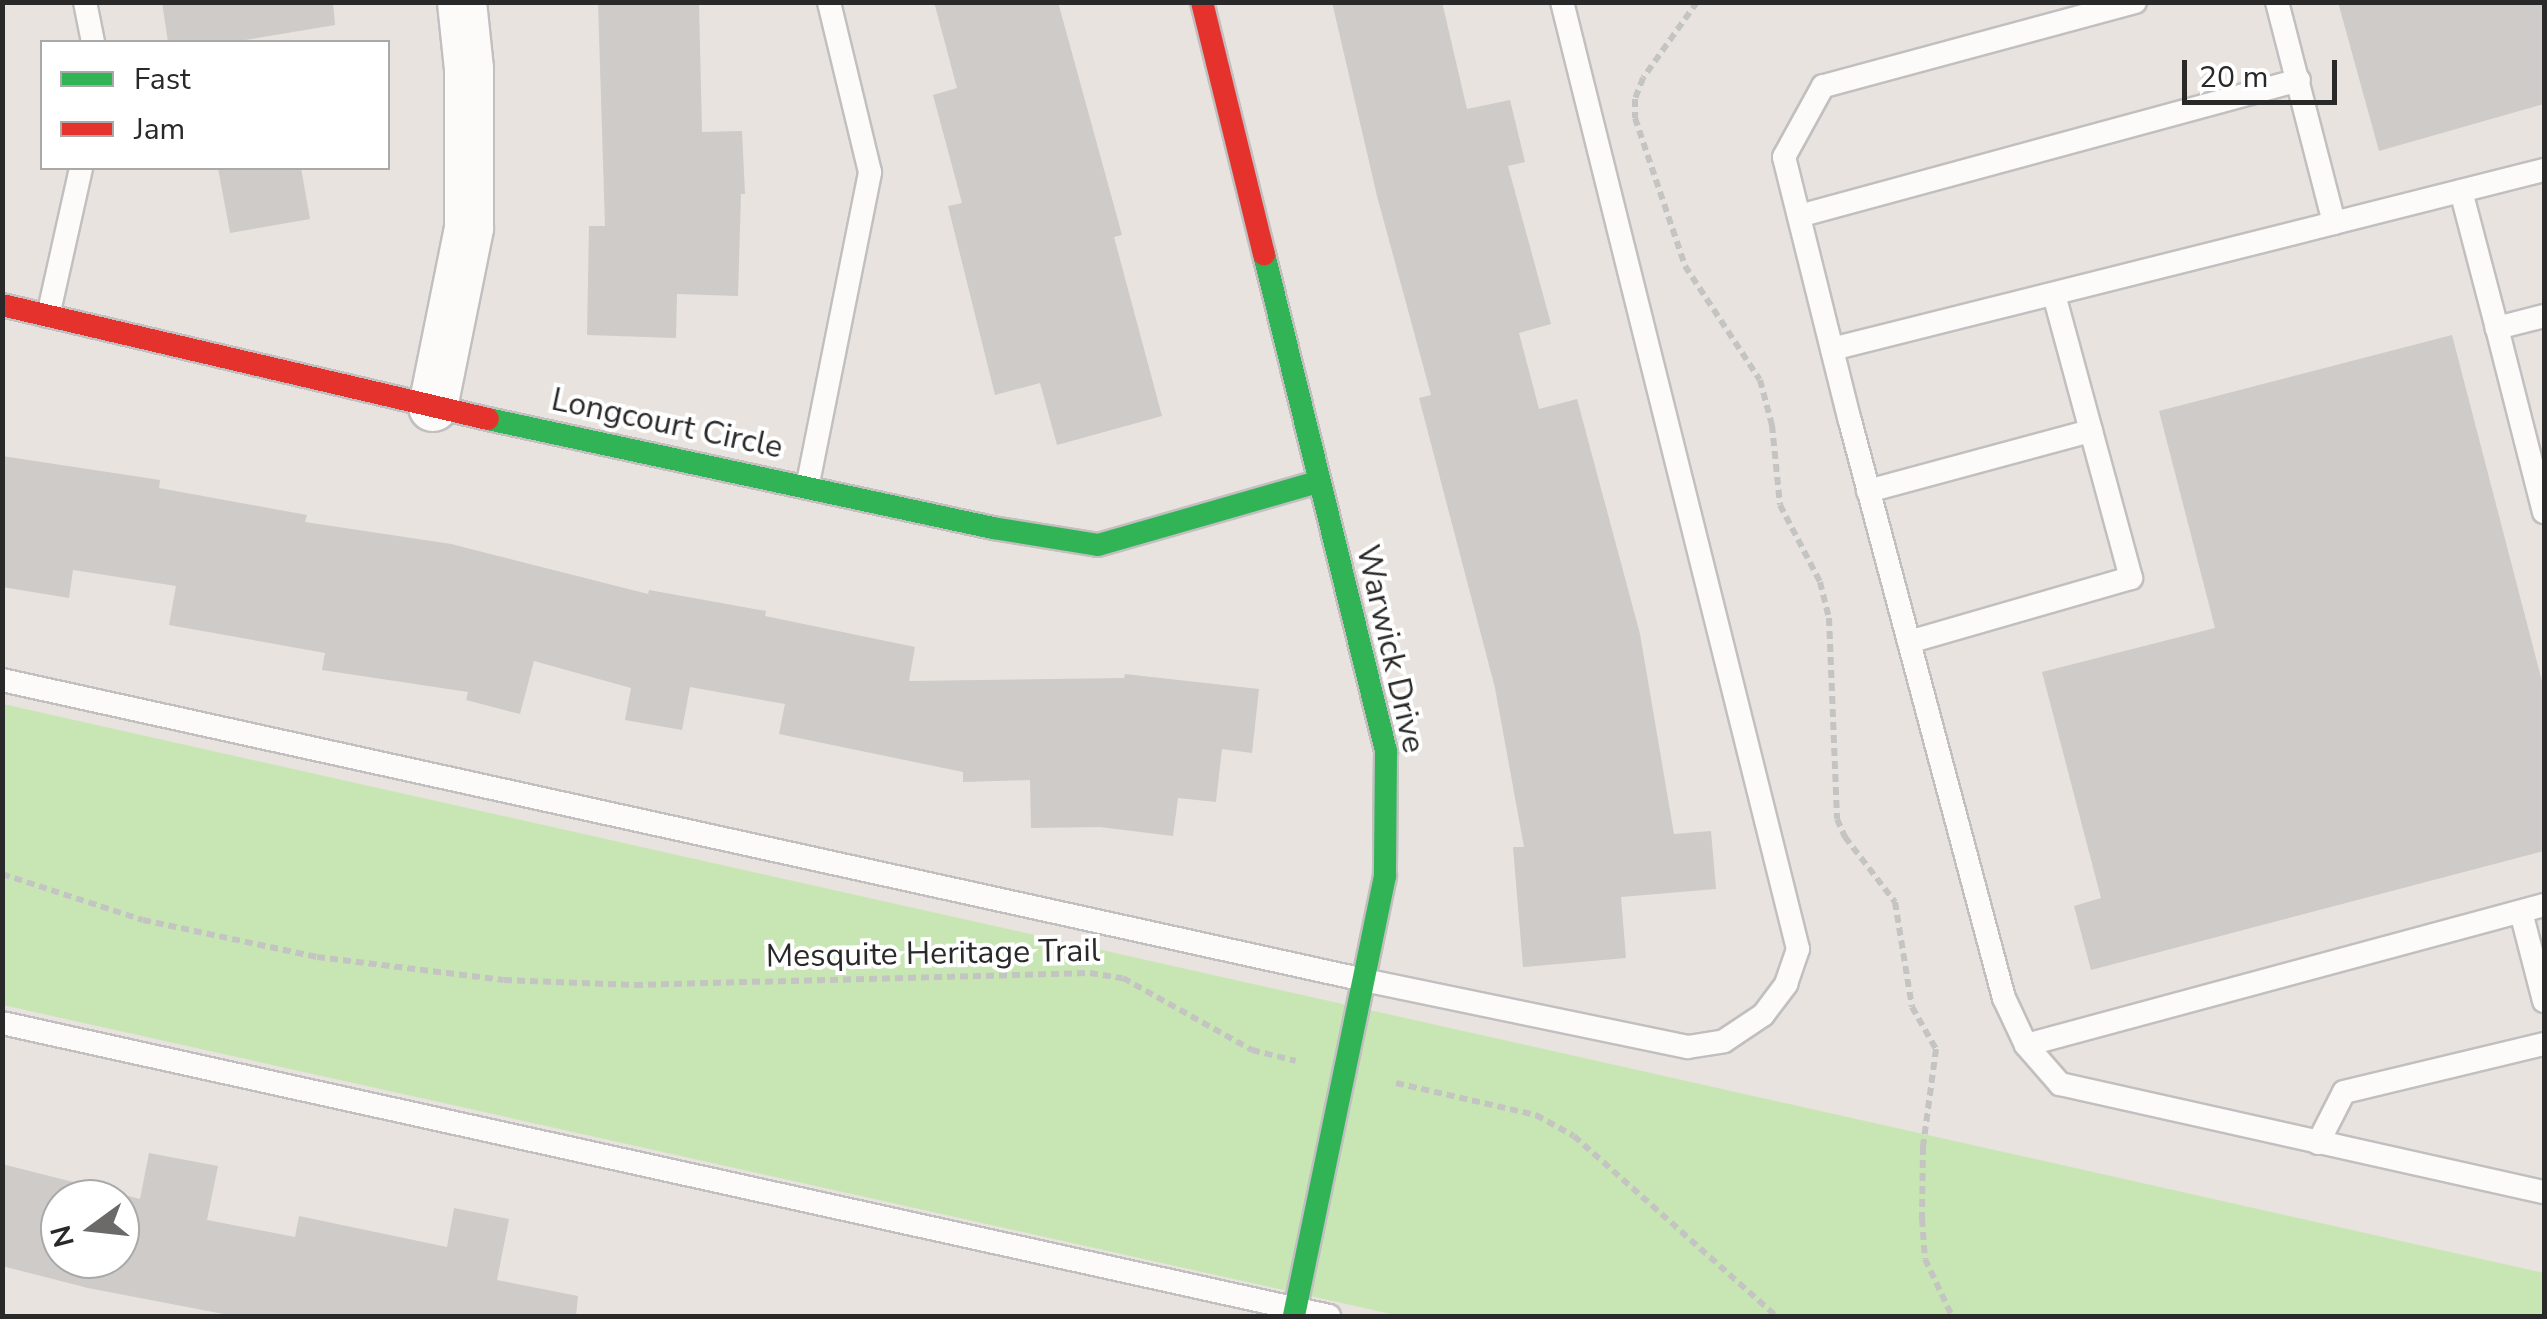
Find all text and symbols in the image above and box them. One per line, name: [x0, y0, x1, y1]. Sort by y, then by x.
legend: [40, 40, 390, 170]
scale bar: [2187, 40, 2342, 102]
text: 20 m: [2199, 57, 2268, 98]
text: Fast: [134, 59, 191, 100]
text: Jam: [134, 109, 185, 150]
street label: Longcourt Circle: [548, 381, 786, 467]
street label: Warwick Drive: [1347, 541, 1433, 757]
street label: Mesquite Heritage Trail: [765, 932, 1101, 976]
north arrow: [40, 1179, 140, 1279]
text: N: [42, 1221, 84, 1251]

